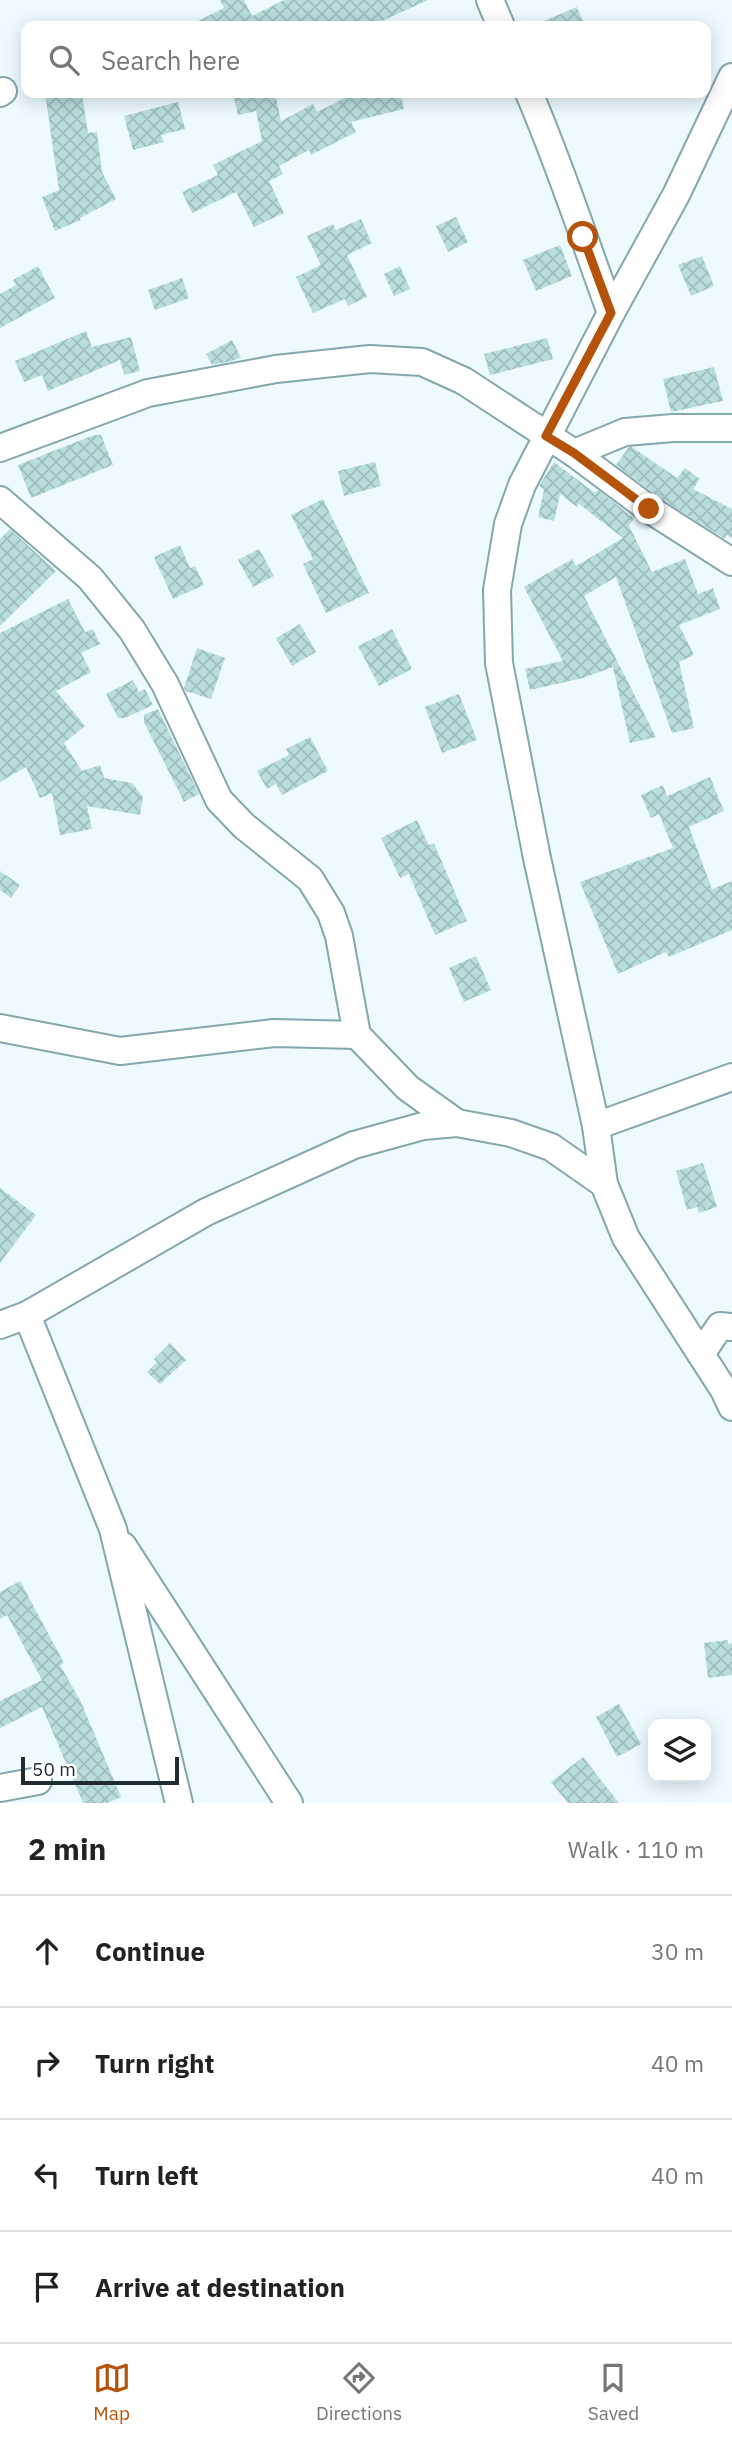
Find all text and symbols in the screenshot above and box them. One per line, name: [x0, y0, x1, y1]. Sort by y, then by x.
search box: [21, 21, 711, 98]
icon: search: [45, 41, 83, 79]
text: Search here: [101, 43, 240, 77]
route start: [567, 221, 598, 252]
route end: [633, 493, 664, 524]
map controls: [648, 1719, 711, 1782]
button: layers: [648, 1719, 711, 1782]
scale bar: [21, 1754, 178, 1786]
text: 50 m: [32, 1757, 76, 1781]
text: 2 min: [28, 1829, 106, 1868]
text: Walk · 110 m: [568, 1834, 704, 1864]
icon: ahead: [28, 1932, 66, 1970]
text: Continue: [95, 1934, 205, 1968]
text: 30 m: [651, 1936, 704, 1966]
icon: right: [28, 2044, 66, 2082]
text: Turn right: [95, 2046, 214, 2080]
text: 40 m: [651, 2048, 704, 2078]
icon: left: [28, 2156, 66, 2194]
text: Turn left: [95, 2158, 198, 2192]
text: 40 m: [651, 2160, 704, 2190]
icon: arrive: [28, 2268, 66, 2306]
text: Arrive at destination: [95, 2270, 345, 2304]
tab: Map: [93, 2359, 131, 2425]
tab: Directions: [316, 2359, 402, 2425]
tab: Saved: [588, 2359, 639, 2425]

